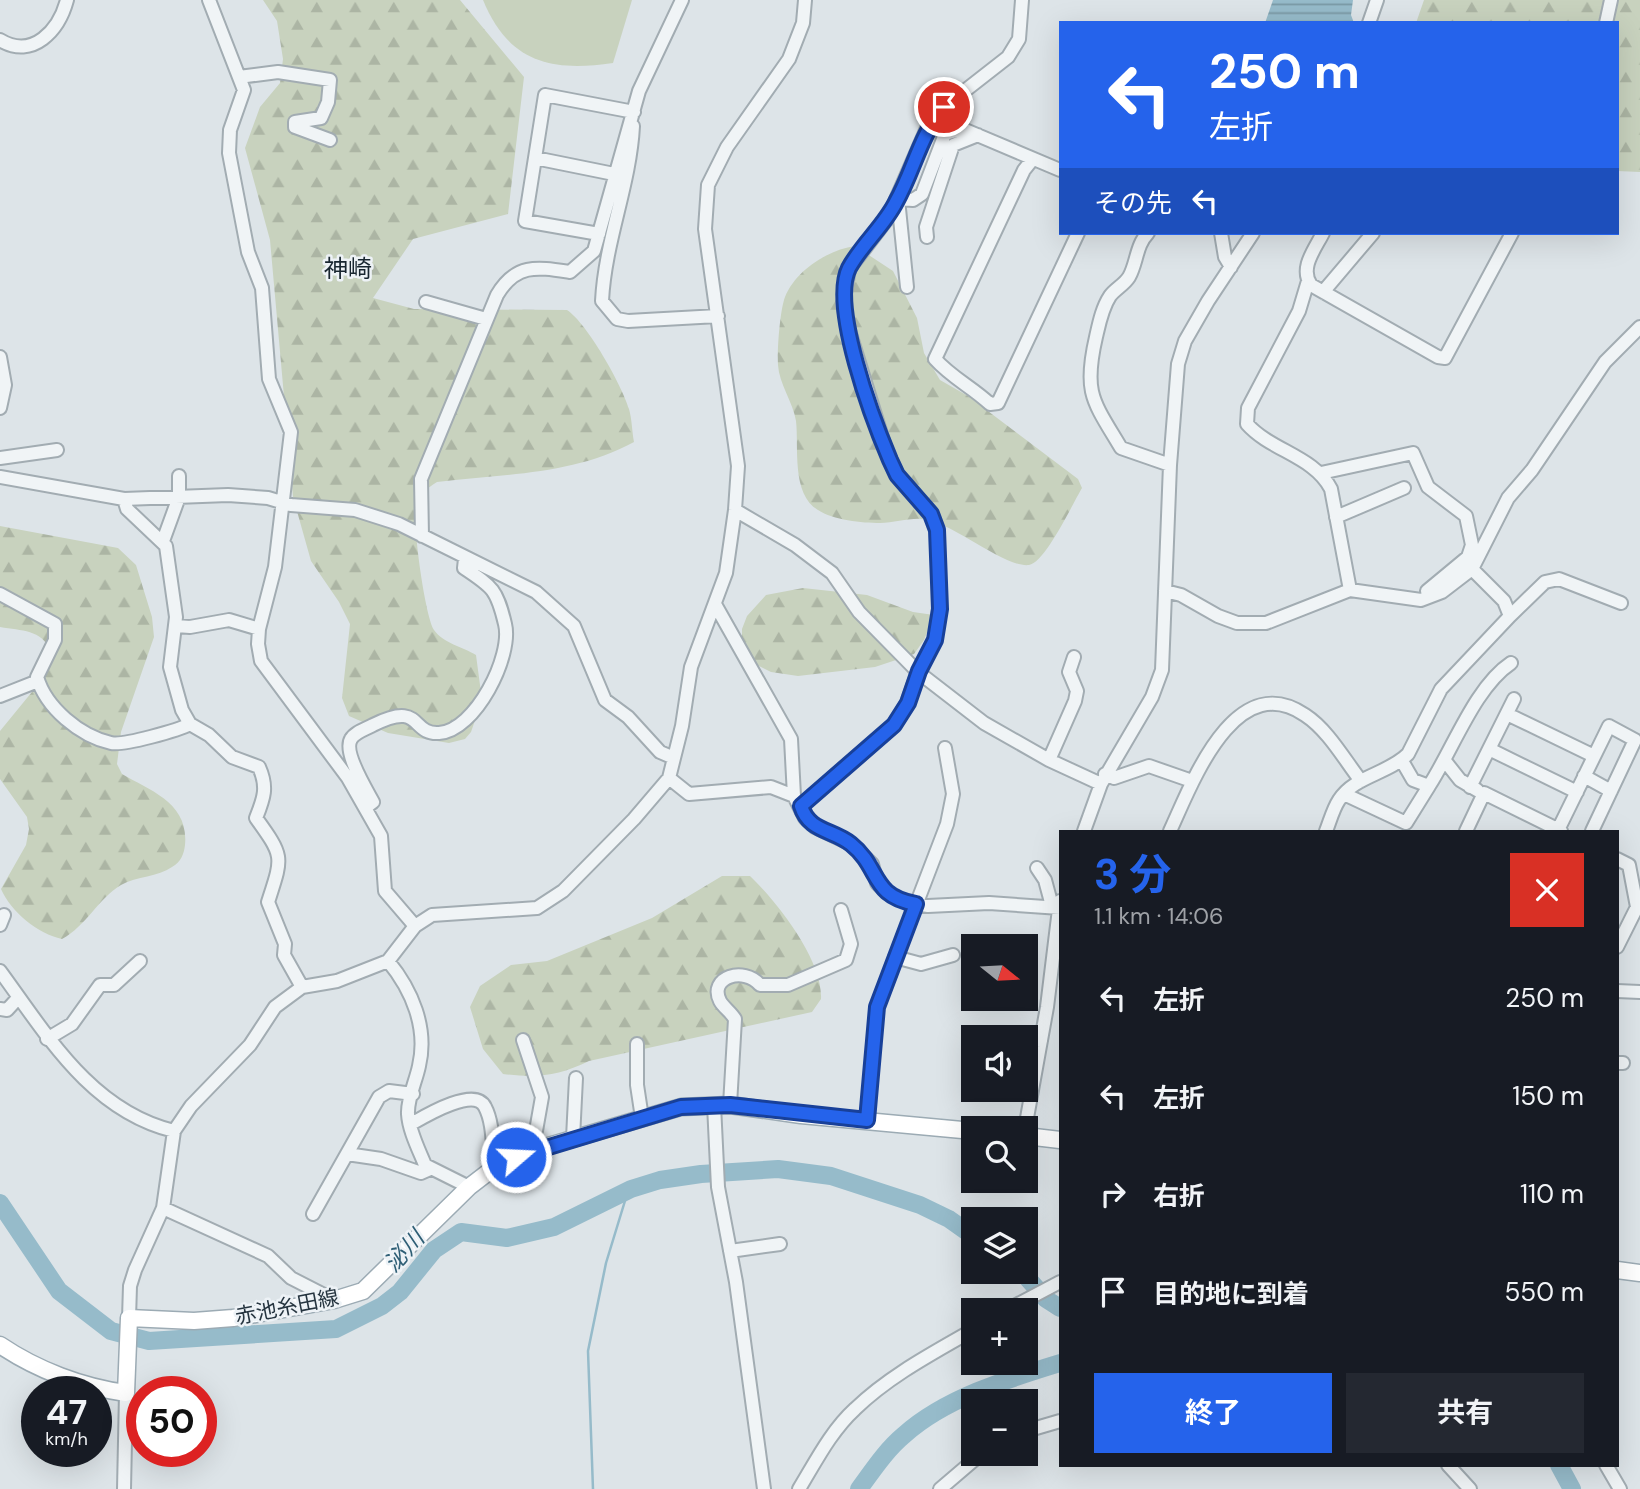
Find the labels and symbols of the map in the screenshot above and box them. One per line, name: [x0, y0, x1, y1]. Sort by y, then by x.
pin: [914, 77, 974, 137]
district label: 神崎: [324, 253, 372, 284]
north arrow: [961, 934, 1038, 1012]
position arrow: [479, 1120, 553, 1194]
water label: 泌川: [377, 1222, 433, 1278]
street label: 赤池糸田線: [233, 1283, 341, 1331]
speed limit sign: 50: [126, 1376, 217, 1467]

